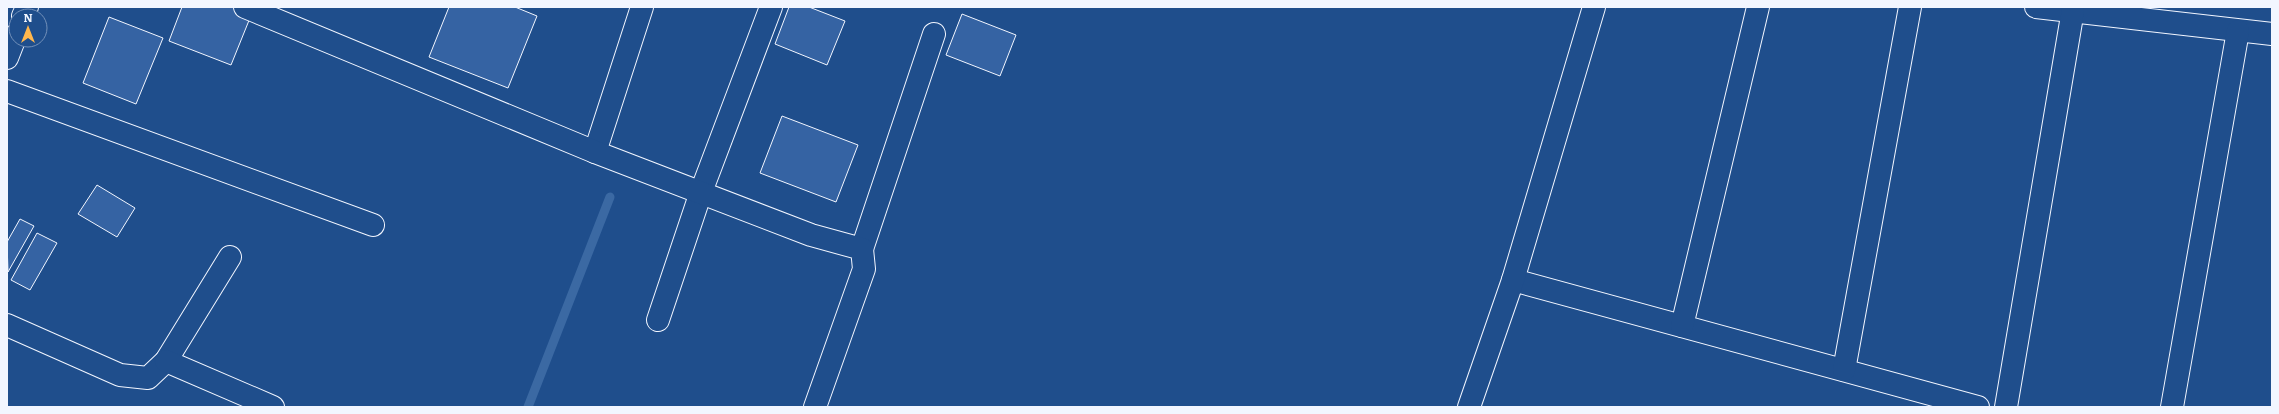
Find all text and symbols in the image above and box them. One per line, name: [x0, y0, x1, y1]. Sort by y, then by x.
north arrow: [8, 8, 48, 48]
text: N: [23, 9, 33, 25]

